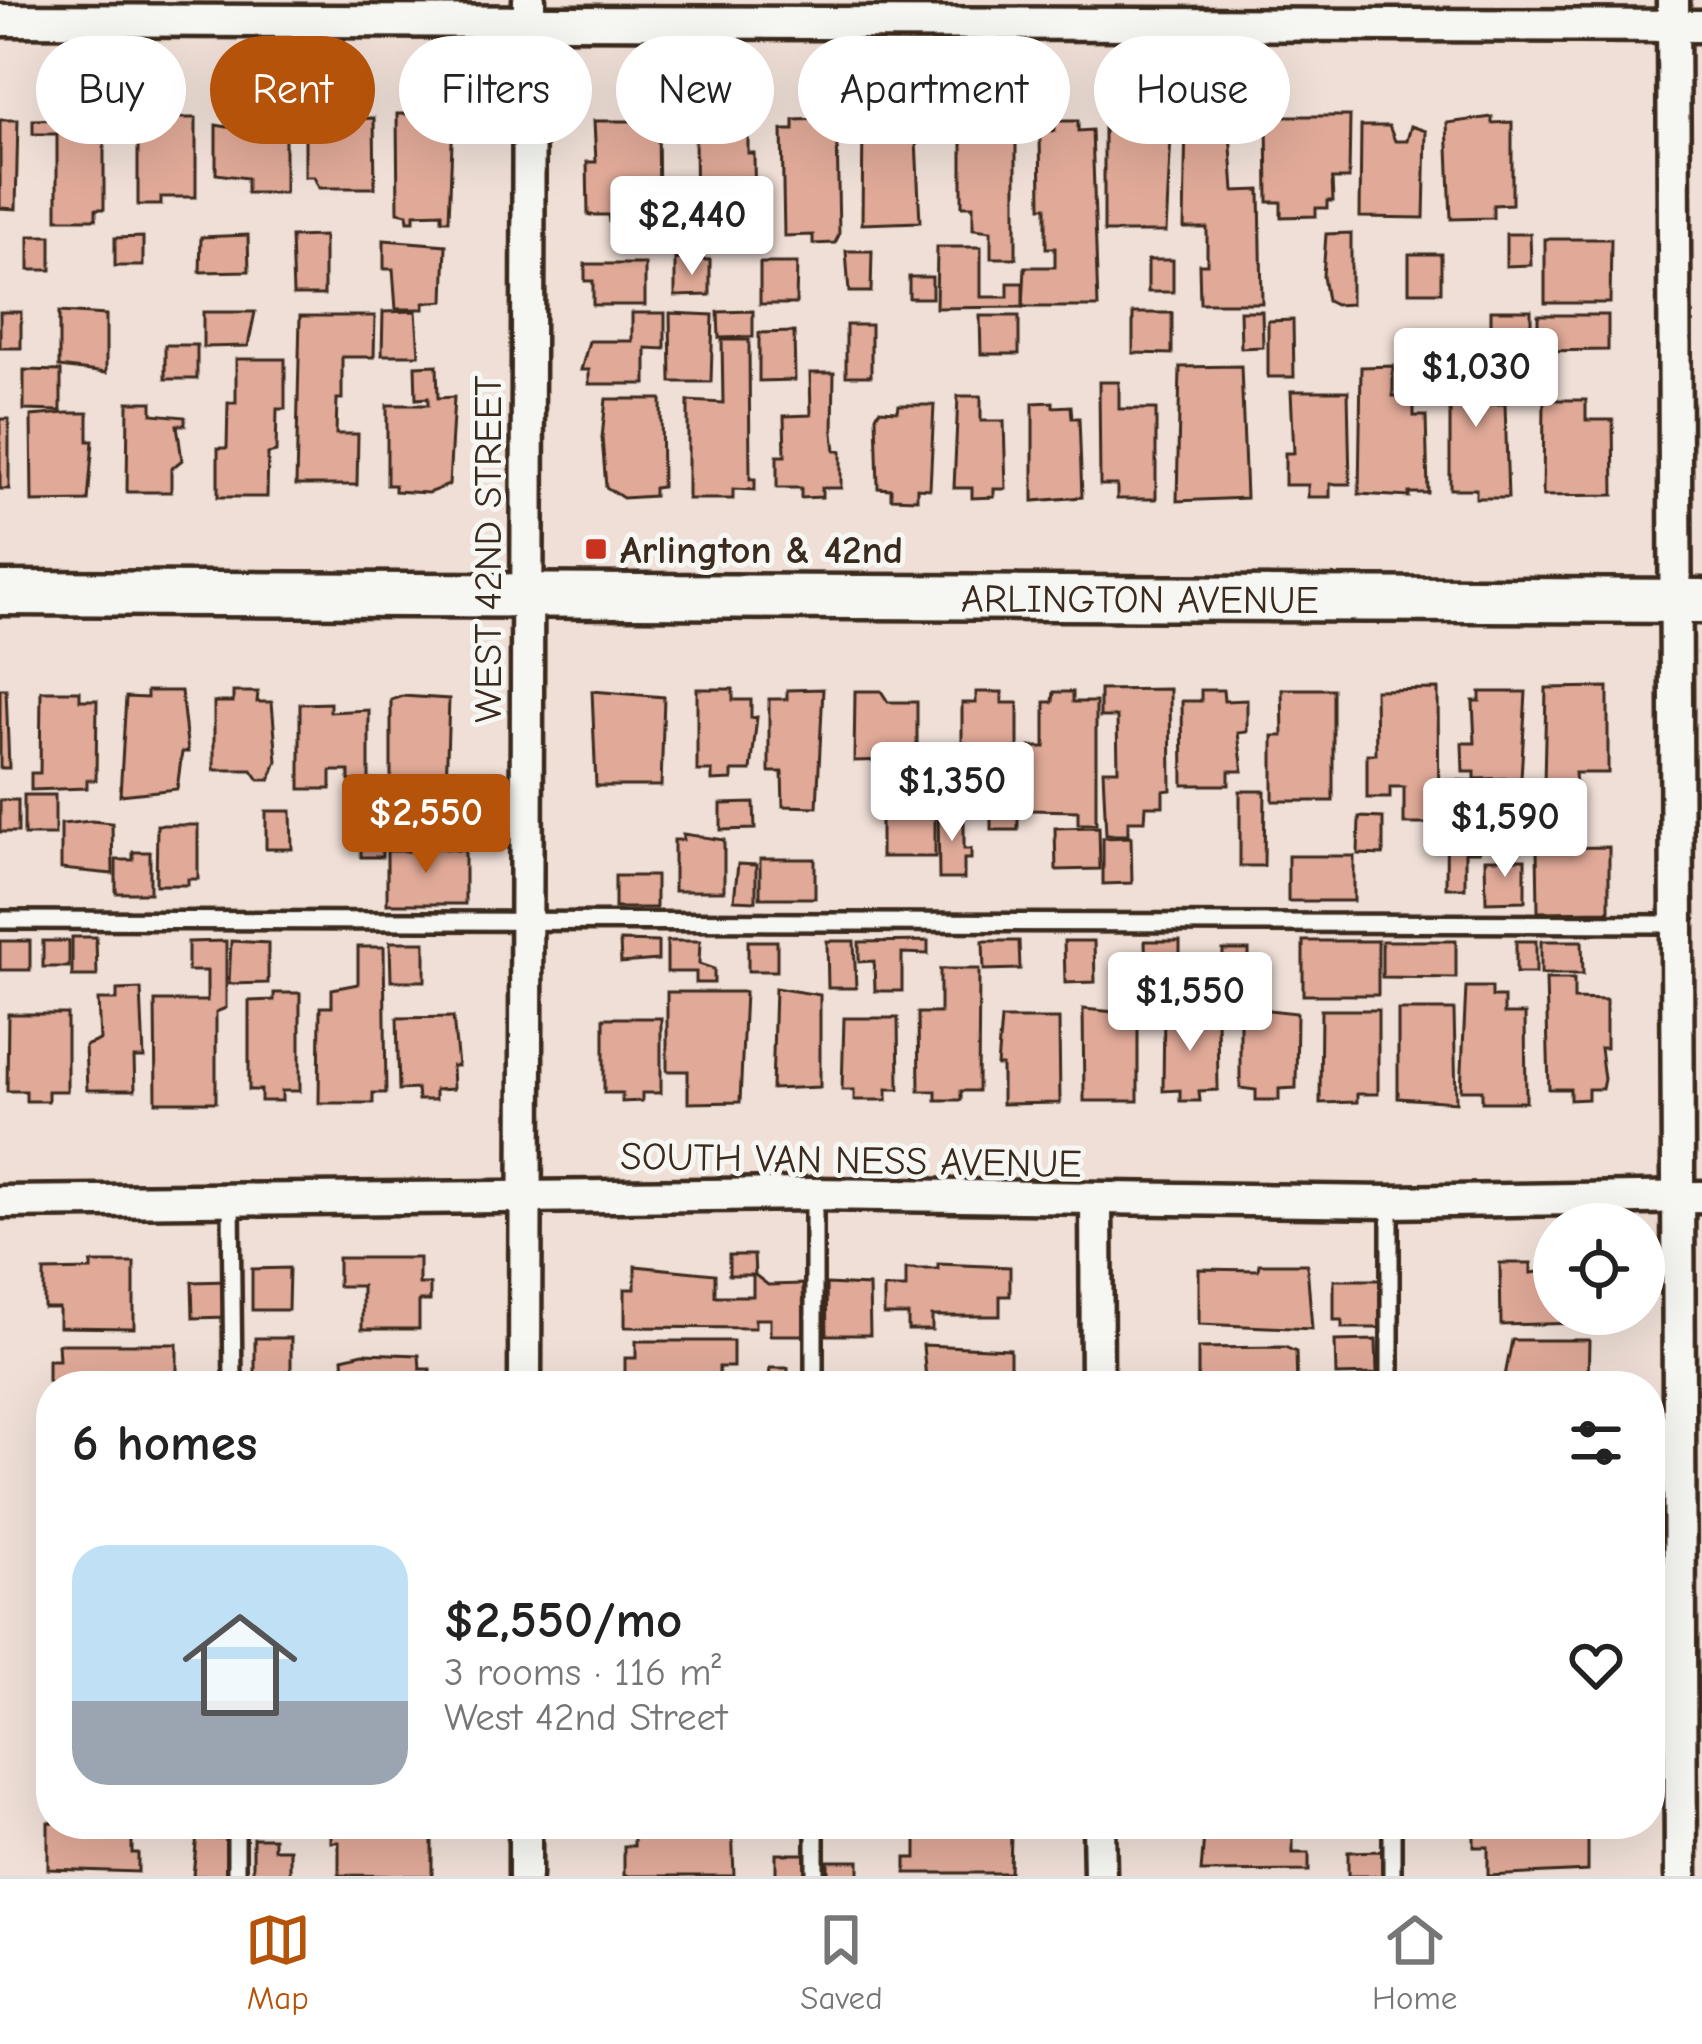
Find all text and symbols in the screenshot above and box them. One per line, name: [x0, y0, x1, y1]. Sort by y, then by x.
chip: Buy: [36, 36, 186, 144]
chip: Rent: [210, 36, 375, 144]
chip: Filters: [399, 36, 592, 144]
chip: New: [616, 36, 774, 144]
chip: Apartment: [798, 36, 1070, 144]
chip: House: [1094, 36, 1290, 144]
pin: $2,440: [594, 176, 790, 278]
text: $2,440: [637, 192, 747, 237]
pin: $1,030: [1378, 328, 1574, 430]
text: $1,030: [1421, 344, 1531, 389]
street label: WEST 42ND STREET: [466, 375, 511, 723]
place label: Arlington & 42nd: [620, 528, 903, 573]
marker: Arlington & 42nd: [583, 536, 609, 562]
street label: ARLINGTON AVENUE: [961, 577, 1319, 623]
pin: $1,350: [854, 742, 1050, 844]
text: $1,350: [898, 758, 1006, 803]
pin: $2,550: [328, 774, 524, 876]
pin: $1,590: [1407, 778, 1603, 880]
text: $2,550: [369, 790, 483, 835]
text: $1,590: [1450, 794, 1560, 839]
pin: $1,550: [1092, 952, 1288, 1054]
text: $1,550: [1135, 968, 1245, 1013]
street label: SOUTH VAN NESS AVENUE: [620, 1134, 1082, 1187]
map controls: [1533, 1203, 1665, 1335]
button: locate: [1533, 1203, 1665, 1335]
icon: filters: [1563, 1410, 1629, 1476]
text: 6 homes: [72, 1414, 257, 1473]
text: $2,550/mo: [444, 1591, 682, 1650]
icon: home: [168, 1593, 312, 1737]
icon: heart: [1563, 1632, 1629, 1698]
text: 3 rooms · 116 m²: [444, 1650, 721, 1695]
text: West 42nd Street: [444, 1695, 727, 1740]
tab: Map: [245, 1907, 311, 2017]
tab: Saved: [800, 1907, 883, 2017]
tab: Home: [1372, 1907, 1457, 2017]

